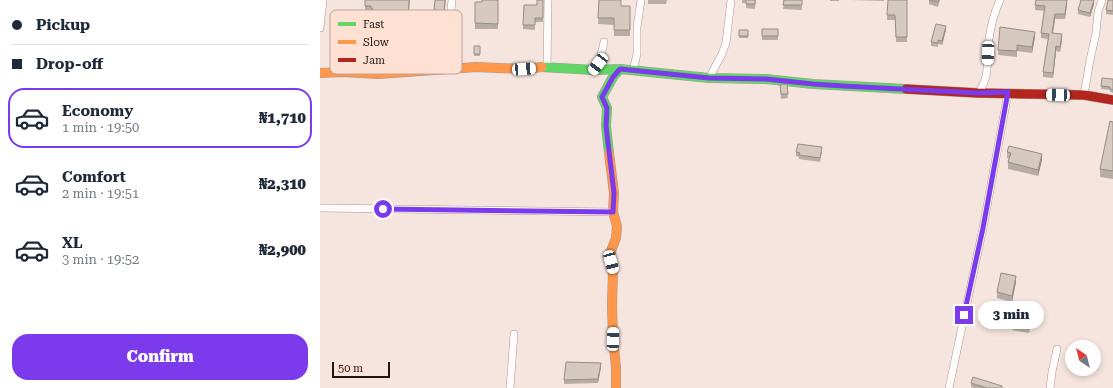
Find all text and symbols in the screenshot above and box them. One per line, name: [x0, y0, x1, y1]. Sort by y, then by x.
legend: [330, 10, 462, 74]
text: Pickup: [36, 16, 90, 34]
text: Fast: [363, 18, 384, 31]
text: Slow: [363, 36, 390, 49]
car: [982, 41, 994, 65]
car: [586, 51, 610, 77]
text: Jam: [363, 54, 385, 67]
text: Drop-off: [36, 55, 103, 73]
car: [512, 62, 536, 76]
car: [1046, 89, 1070, 101]
icon: car: [14, 100, 50, 136]
text: Economy: [62, 102, 133, 120]
text: ₦1,710: [259, 109, 306, 127]
text: 1 min · 19:50: [62, 120, 139, 135]
icon: car: [14, 166, 50, 202]
text: Comfort: [62, 168, 126, 186]
text: ₦2,310: [259, 175, 306, 193]
text: 2 min · 19:51: [62, 186, 139, 201]
route start: [374, 200, 392, 218]
icon: car: [14, 232, 50, 268]
text: XL: [62, 234, 83, 252]
text: ₦2,900: [259, 241, 306, 259]
car: [602, 249, 620, 275]
text: 3 min · 19:52: [62, 252, 139, 267]
callout: 3 min: [978, 301, 1044, 329]
route end: [955, 306, 973, 324]
text: 3 min: [993, 307, 1029, 322]
car: [607, 327, 619, 351]
button: Confirm: [12, 334, 308, 380]
north arrow: [1065, 340, 1101, 376]
map controls: [1065, 340, 1101, 376]
scale bar: [332, 360, 390, 379]
text: 50 m: [338, 362, 363, 375]

